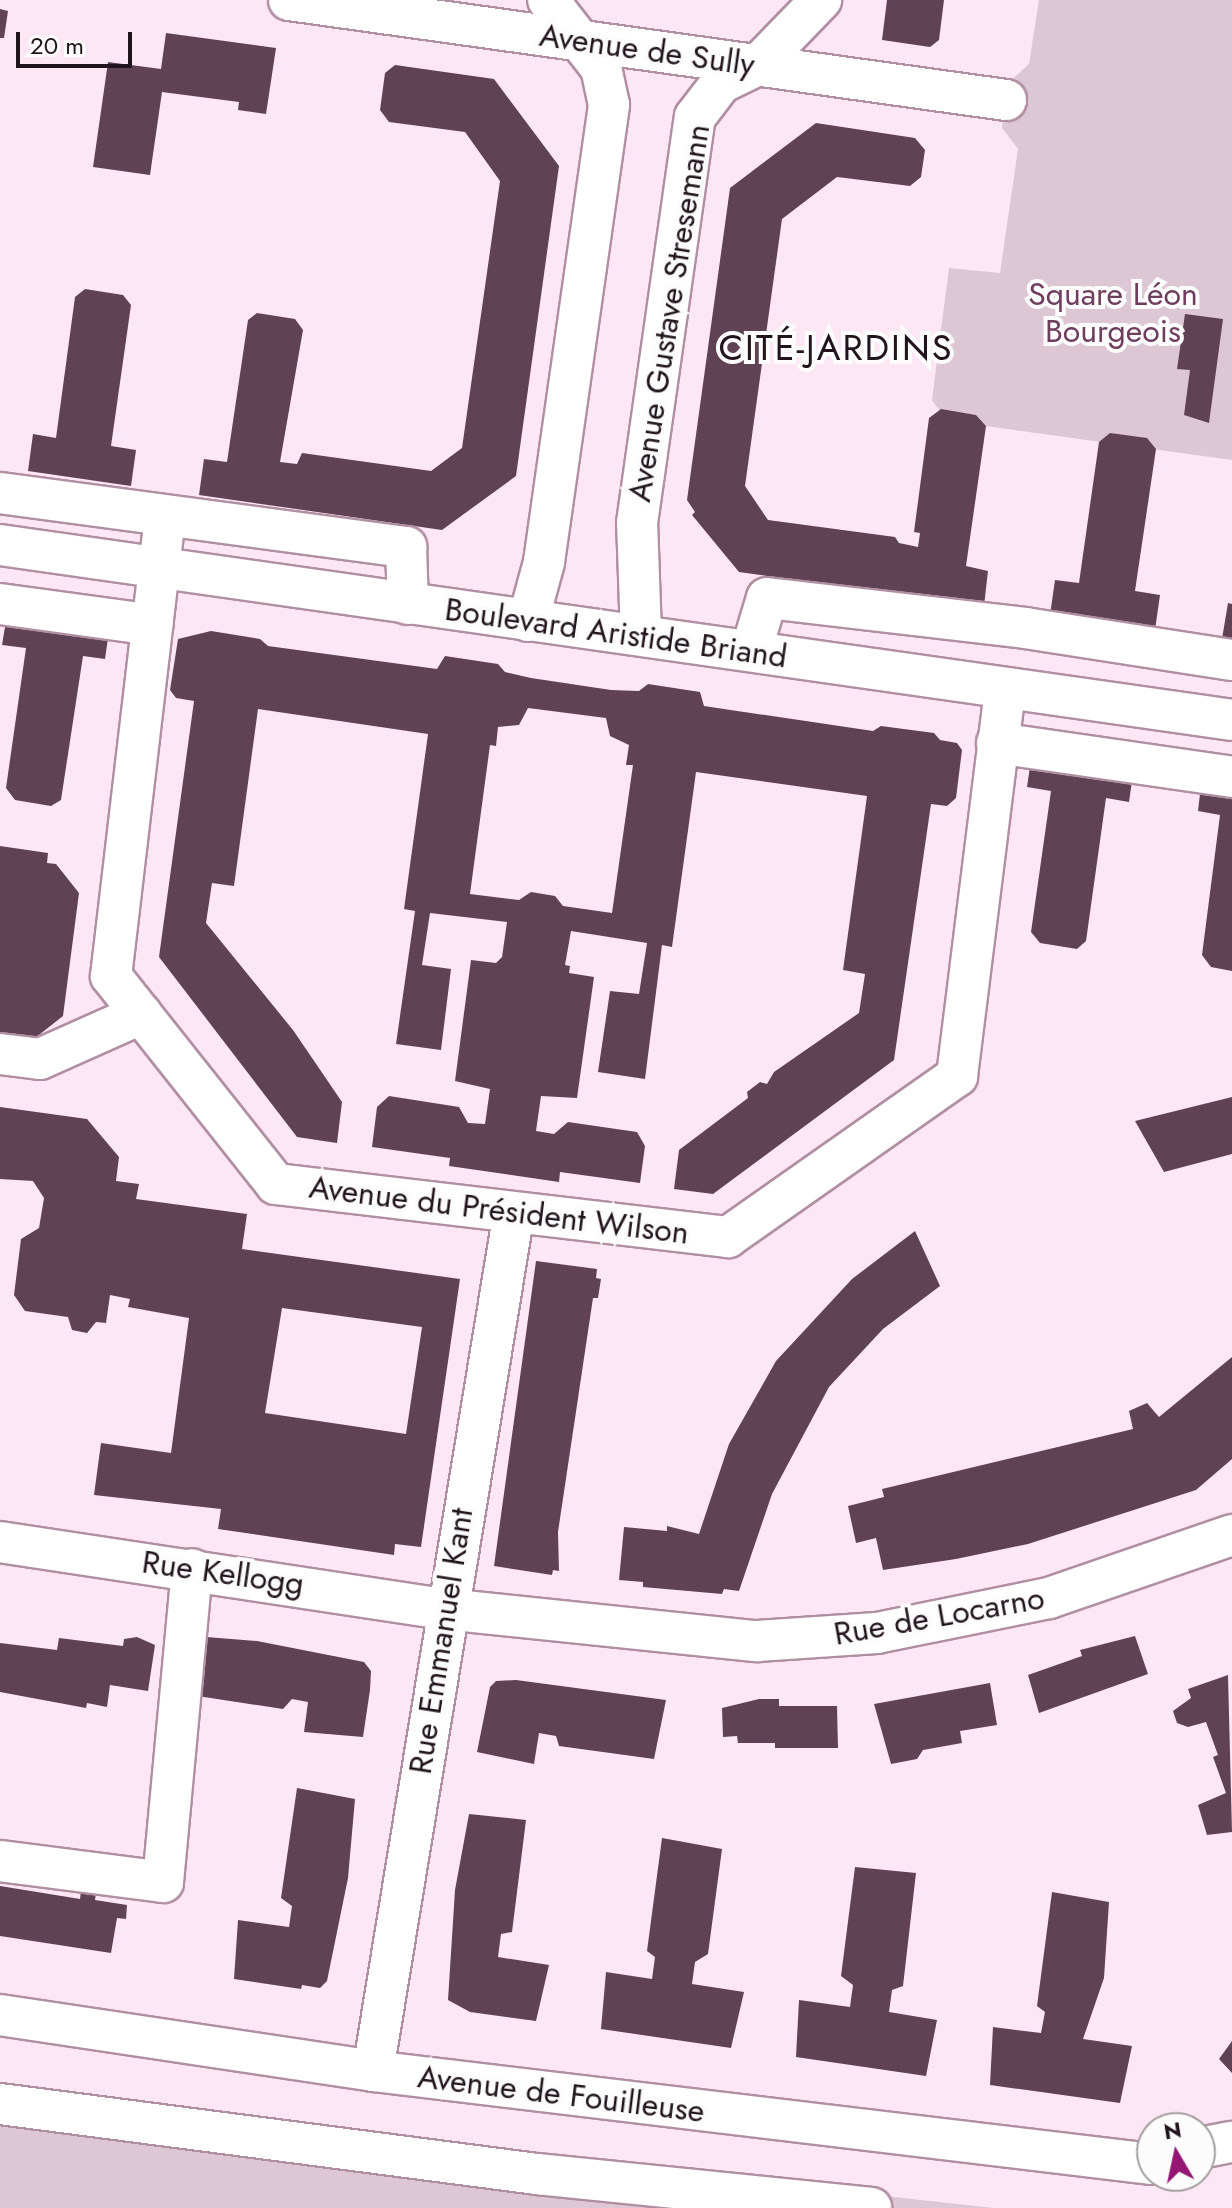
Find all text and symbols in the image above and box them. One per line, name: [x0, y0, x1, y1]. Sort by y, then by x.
scale bar: [20, 16, 136, 66]
street label: Avenue de Sully: [537, 16, 757, 84]
text: 20 m: [30, 28, 84, 63]
street label: Avenue Gustave Stresemann: [620, 121, 718, 505]
park label: Square Léon Bourgeois: [1028, 276, 1198, 351]
district label: CITÉ-JARDINS: [718, 326, 954, 370]
street label: Boulevard Aristide Briand: [443, 590, 789, 676]
street label: Avenue du Président Wilson: [307, 1168, 691, 1252]
street label: Rue Emmanuel Kant: [401, 1505, 481, 1777]
street label: Rue Kellogg: [140, 1543, 306, 1603]
street label: Rue de Locarno: [831, 1579, 1047, 1653]
street label: Avenue de Fouilleuse: [415, 2057, 707, 2131]
north arrow: [1136, 2112, 1216, 2192]
text: N: [1161, 2113, 1184, 2147]

